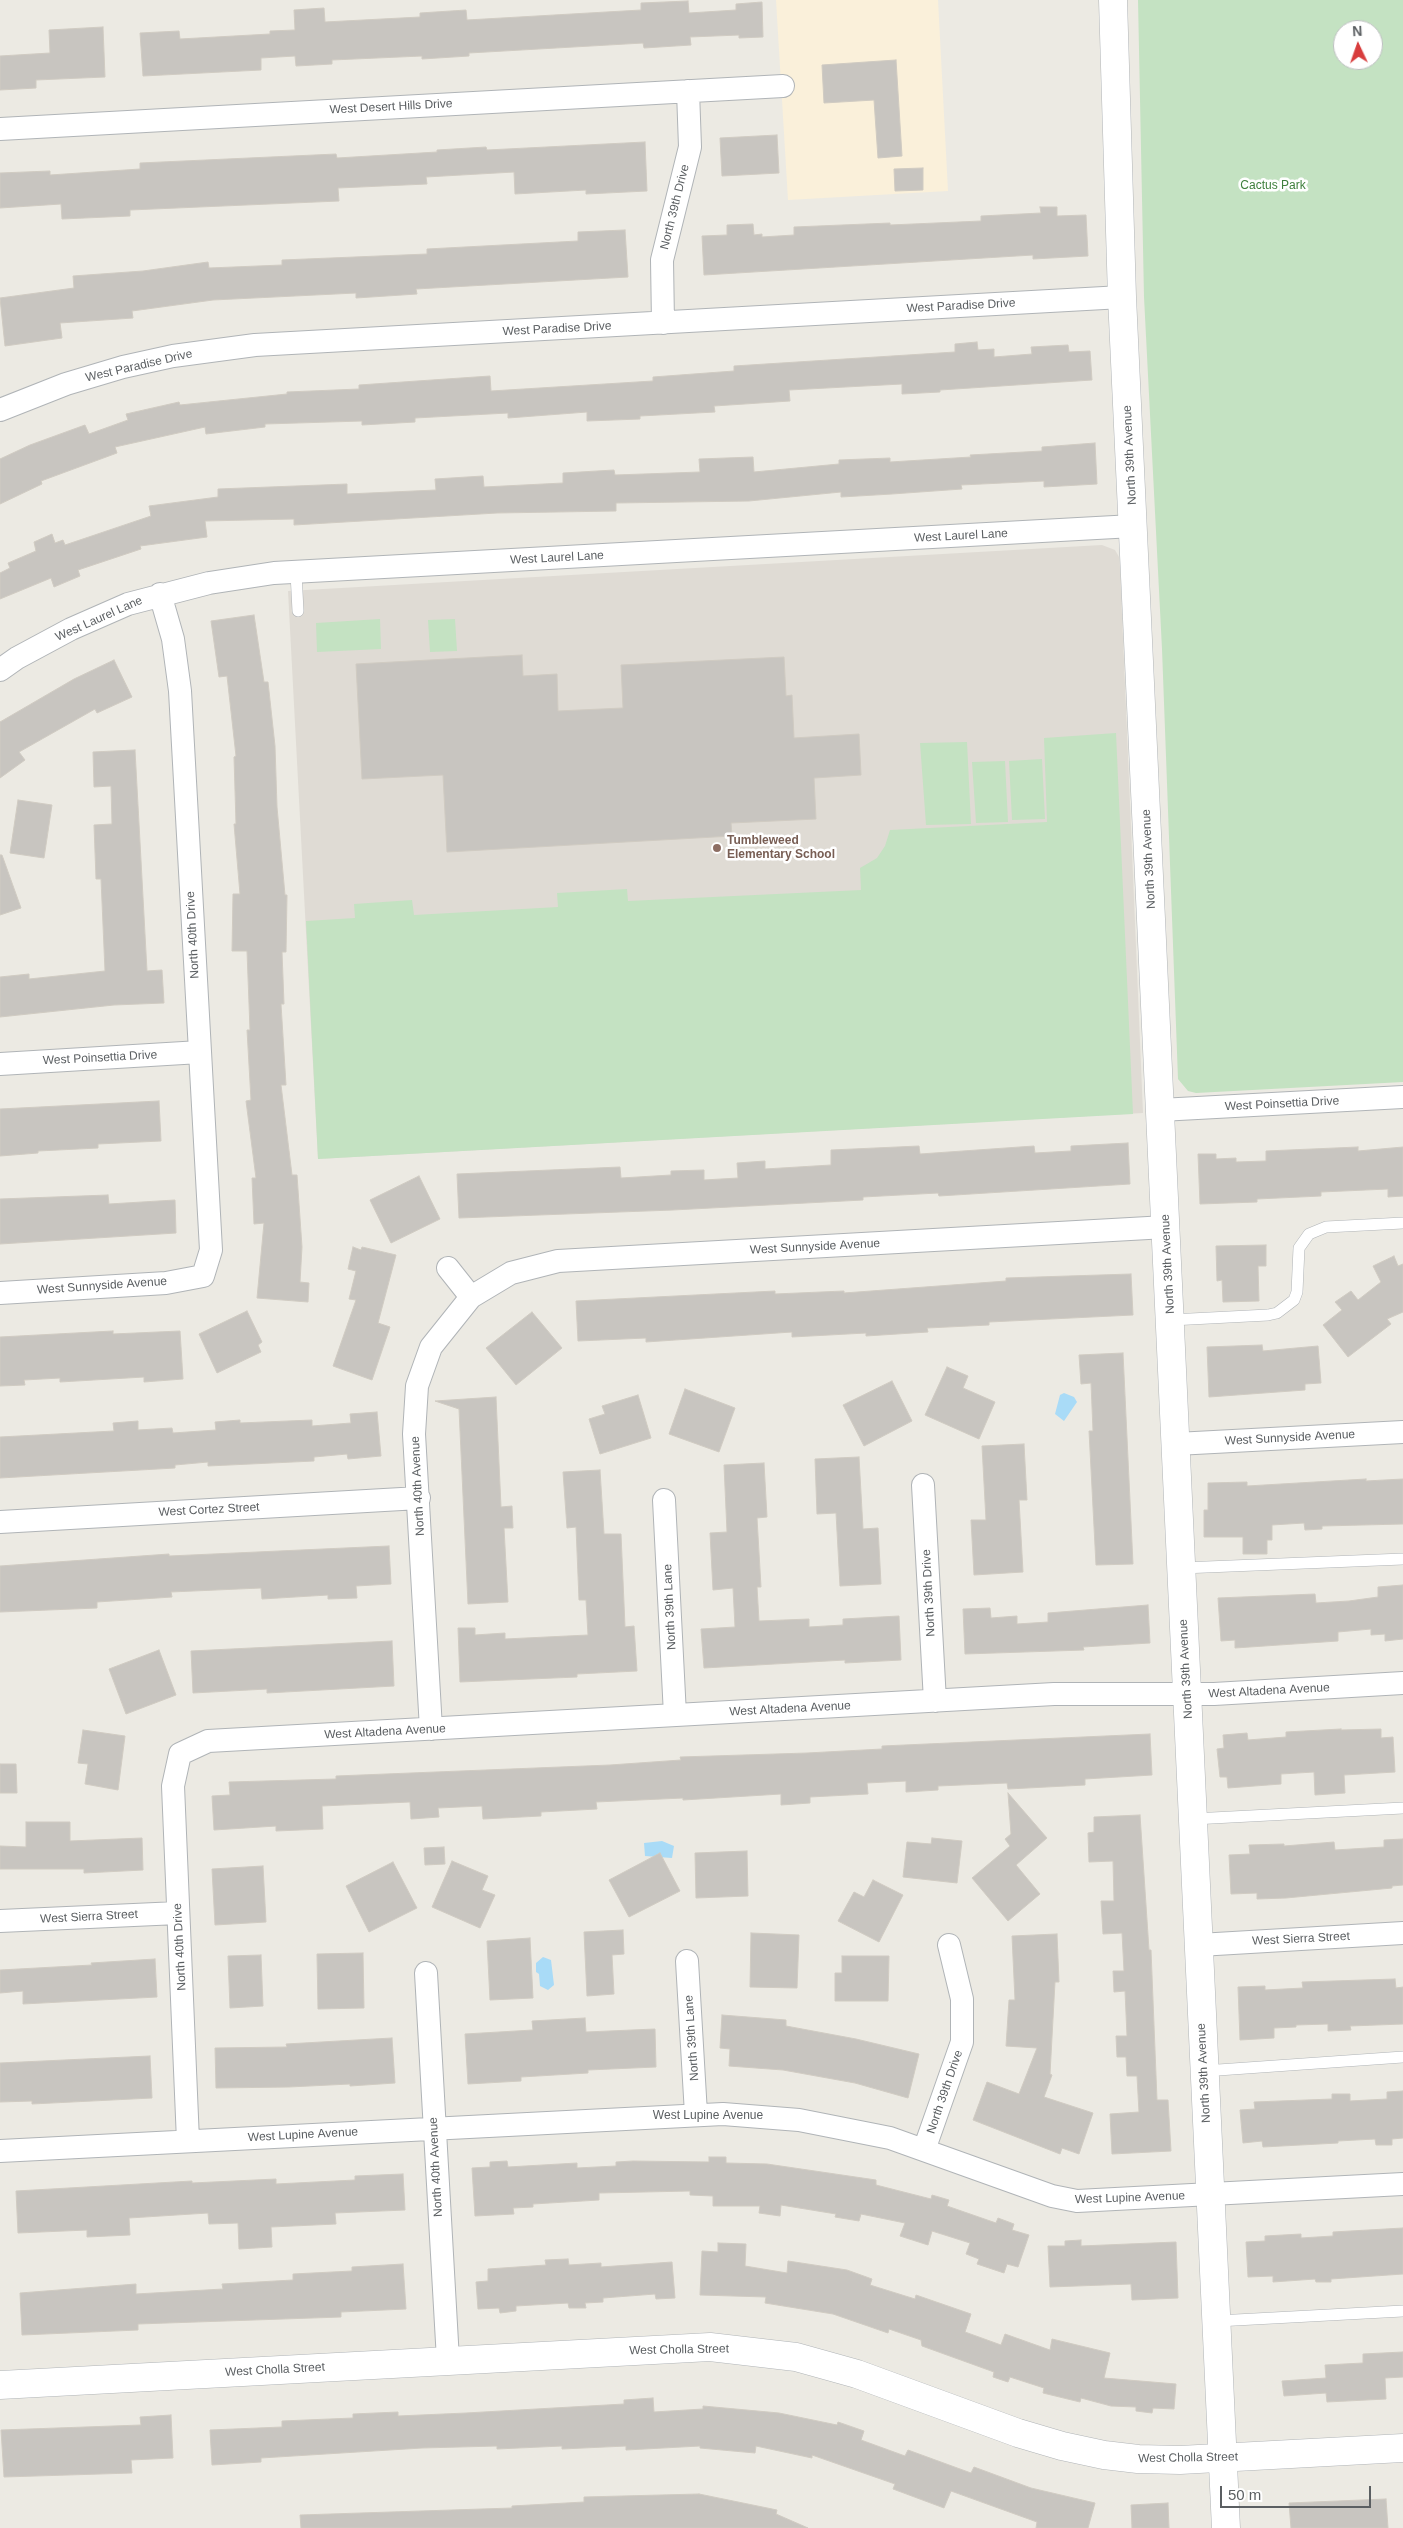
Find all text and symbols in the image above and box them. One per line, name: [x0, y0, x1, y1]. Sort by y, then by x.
north arrow: [1333, 20, 1383, 70]
text: N: [1352, 23, 1363, 39]
street label: West Desert Hills Drive: [329, 97, 453, 117]
street label: North 39th Drive: [657, 163, 693, 251]
park label: Cactus Park: [1240, 179, 1306, 193]
street label: West Paradise Drive: [906, 296, 1016, 316]
street label: West Paradise Drive: [502, 319, 612, 339]
street label: West Paradise Drive: [84, 347, 194, 385]
street label: North 39th Avenue: [1120, 405, 1140, 505]
street label: West Laurel Lane: [914, 526, 1008, 546]
street label: West Laurel Lane: [510, 548, 604, 568]
street label: West Laurel Lane: [53, 593, 145, 645]
street label: North 39th Avenue: [1139, 809, 1159, 909]
place label: Tumbleweed Elementary School: [727, 834, 835, 862]
marker: Tumbleweed Elementary School: [711, 842, 723, 854]
street label: North 40th Drive: [184, 891, 202, 979]
street label: West Poinsettia Drive: [42, 1048, 158, 1068]
street label: West Poinsettia Drive: [1224, 1094, 1340, 1114]
street label: North 39th Avenue: [1158, 1214, 1178, 1314]
street label: West Sunnyside Avenue: [750, 1236, 880, 1258]
street label: West Sunnyside Avenue: [37, 1274, 167, 1298]
street label: West Sunnyside Avenue: [1225, 1427, 1355, 1449]
street label: North 40th Avenue: [408, 1436, 428, 1536]
street label: West Cortez Street: [158, 1500, 260, 1520]
street label: North 39th Drive: [920, 1549, 938, 1637]
street label: North 39th Lane: [661, 1564, 679, 1650]
street label: North 39th Avenue: [1176, 1619, 1196, 1719]
street label: West Altadena Avenue: [1208, 1681, 1330, 1701]
street label: West Altadena Avenue: [729, 1699, 851, 1719]
street label: West Altadena Avenue: [324, 1722, 446, 1742]
street label: North 40th Drive: [171, 1903, 189, 1991]
street label: West Sierra Street: [40, 1907, 138, 1927]
street label: West Sierra Street: [1252, 1929, 1350, 1949]
street label: North 39th Lane: [682, 1995, 702, 2081]
street label: North 39th Avenue: [1194, 2023, 1214, 2123]
street label: North 39th Drive: [924, 2048, 966, 2136]
street label: West Lupine Avenue: [653, 2109, 763, 2123]
street label: North 40th Avenue: [426, 2117, 446, 2217]
street label: West Lupine Avenue: [248, 2125, 358, 2145]
street label: West Lupine Avenue: [1075, 2189, 1185, 2207]
street label: West Cholla Street: [629, 2342, 729, 2358]
street label: West Cholla Street: [225, 2360, 325, 2380]
street label: West Cholla Street: [1138, 2450, 1238, 2466]
scale bar: [1223, 2476, 1374, 2508]
text: 50 m: [1228, 2486, 1261, 2503]

